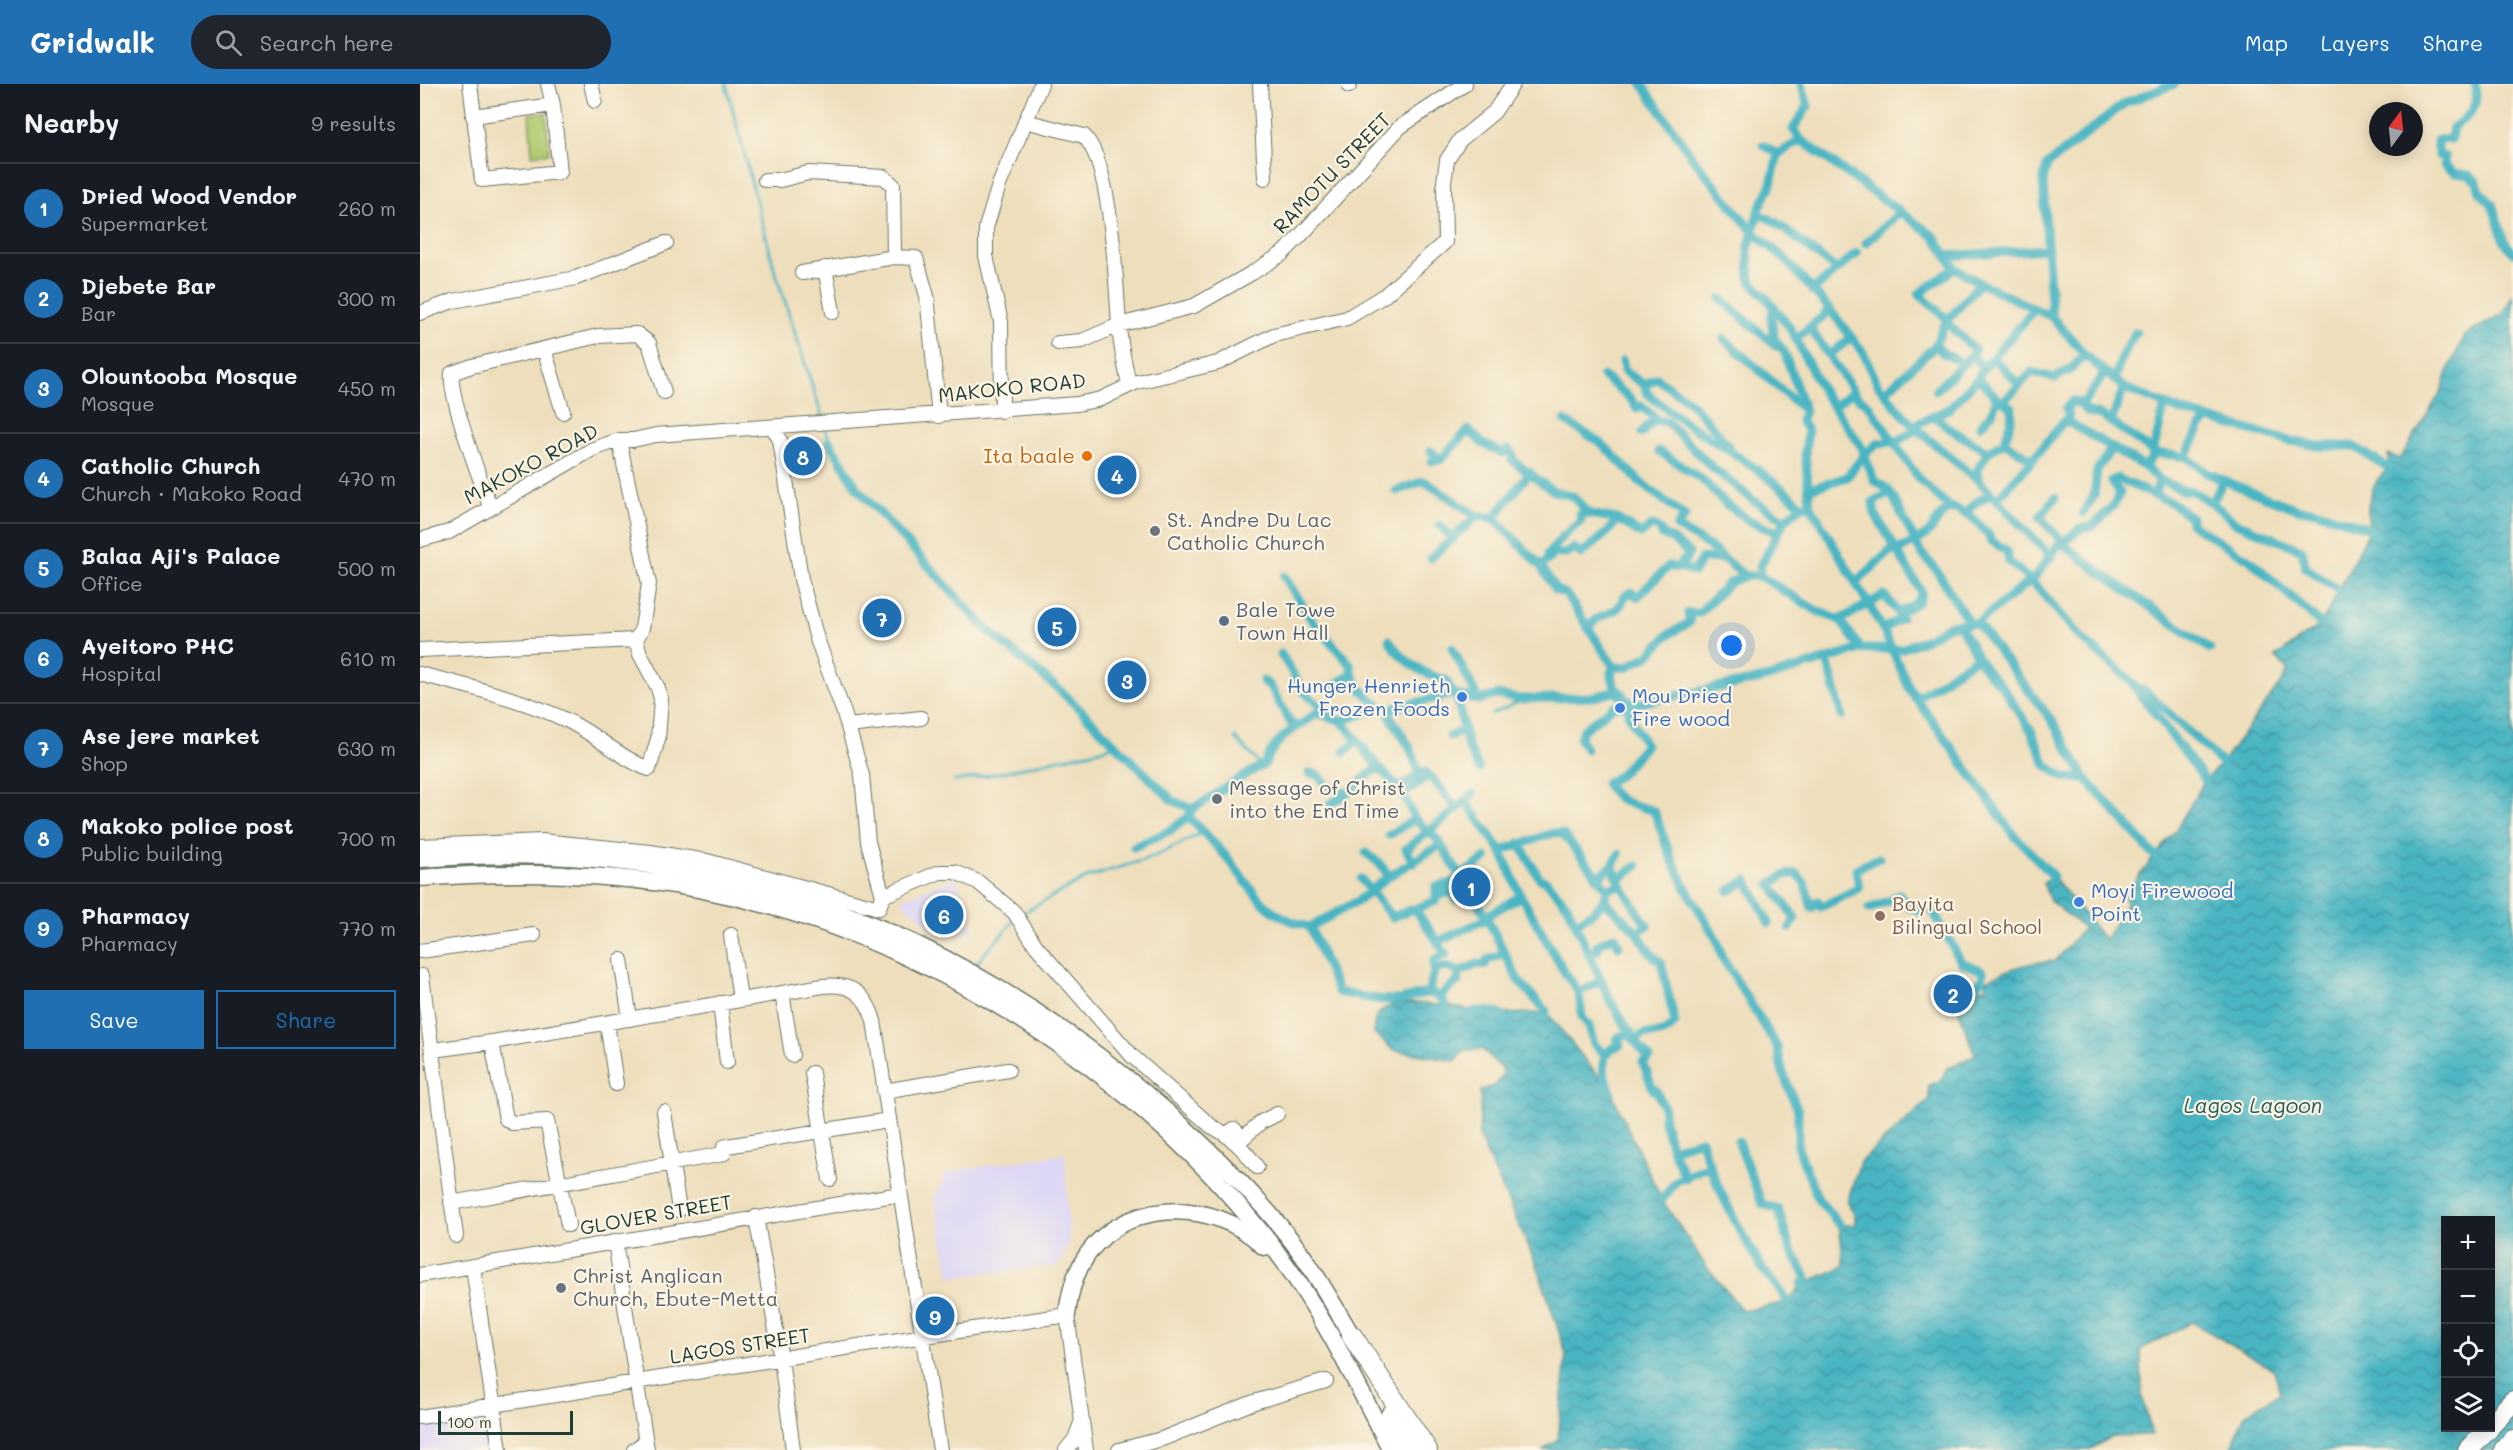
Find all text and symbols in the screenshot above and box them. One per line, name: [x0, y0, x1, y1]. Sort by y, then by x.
search box: [191, 15, 611, 69]
text: Gridwalk: [30, 24, 155, 60]
icon: search: [212, 26, 245, 59]
text: Search here: [260, 28, 394, 57]
text: Map: [2245, 29, 2288, 56]
text: Layers: [2321, 29, 2390, 56]
text: Share: [2423, 29, 2483, 56]
north arrow: [2369, 102, 2423, 156]
text: Nearby: [24, 106, 119, 140]
street label: RAMOTU STREET: [1267, 106, 1396, 238]
text: 9 results: [311, 110, 396, 136]
text: Dried Wood Vendor: [81, 181, 297, 210]
text: 1: [39, 195, 48, 221]
text: 260 m: [338, 195, 396, 221]
text: Supermarket: [81, 210, 208, 236]
text: Djebete Bar: [81, 271, 216, 300]
text: 2: [38, 285, 49, 311]
text: 300 m: [337, 285, 396, 311]
text: Bar: [81, 300, 116, 326]
text: Olountooba Mosque: [81, 361, 297, 390]
street label: MAKOKO ROAD: [937, 366, 1087, 408]
text: 3: [38, 375, 50, 401]
text: 450 m: [338, 375, 396, 401]
text: Mosque: [81, 390, 155, 416]
street label: MAKOKO ROAD: [459, 417, 602, 509]
pin: 8: [784, 434, 823, 478]
place label: Ita baale: [984, 442, 1075, 468]
marker: Ita baale: [1080, 449, 1094, 463]
text: Catholic Church: [81, 451, 260, 480]
pin: 4: [1098, 452, 1136, 498]
text: 4: [37, 465, 50, 491]
text: 470 m: [338, 465, 396, 491]
text: Church · Makoko Road: [81, 480, 302, 506]
place label: St. Andre Du Lac Catholic Church: [1167, 506, 1332, 555]
marker: St. Andre Du Lac Catholic Church: [1148, 524, 1162, 538]
text: Balaa Aji's Palace: [81, 541, 280, 570]
text: 5: [38, 555, 49, 581]
text: 500 m: [337, 555, 396, 581]
text: Office: [81, 570, 143, 596]
pin: 7: [862, 596, 902, 640]
place label: Bale Towe Town Hall: [1236, 596, 1336, 645]
pin: 5: [1038, 604, 1076, 650]
marker: Bale Towe Town Hall: [1217, 614, 1231, 628]
text: Ayeitoro PHC: [81, 631, 234, 660]
your location: [1717, 631, 1746, 660]
text: 6: [37, 645, 50, 671]
text: 610 m: [340, 645, 396, 671]
pin: 3: [1108, 658, 1146, 702]
text: Hospital: [81, 660, 162, 686]
place label: Hunger Henrieth Frozen Foods: [1287, 672, 1450, 721]
place label: Mou Dried Fire wood: [1632, 682, 1732, 731]
marker: Hunger Henrieth Frozen Foods: [1455, 690, 1469, 704]
marker: Mou Dried Fire wood: [1613, 701, 1627, 715]
text: Ase jere market: [81, 721, 260, 750]
text: 7: [38, 735, 49, 761]
text: 630 m: [338, 735, 396, 761]
text: Shop: [81, 750, 128, 776]
place label: Message of Christ into the End Time: [1229, 774, 1406, 823]
marker: Message of Christ into the End Time: [1210, 792, 1224, 806]
text: Makoko police post: [81, 811, 294, 840]
text: 8: [37, 825, 50, 851]
text: 700 m: [338, 825, 396, 851]
text: Public building: [81, 840, 223, 866]
pin: 1: [1452, 864, 1490, 910]
place label: Moyi Firewood Point: [2091, 877, 2233, 926]
place label: Bayita Bilingual School: [1892, 890, 2042, 939]
pin: 6: [924, 892, 964, 938]
marker: Moyi Firewood Point: [2072, 895, 2086, 909]
text: Pharmacy: [81, 901, 190, 930]
marker: Bayita Bilingual School: [1873, 909, 1887, 923]
text: 9: [37, 915, 50, 941]
text: 770 m: [339, 915, 396, 941]
text: Pharmacy: [81, 930, 178, 956]
pin: 2: [1934, 972, 1972, 1016]
button: Save: [24, 990, 204, 1049]
button: Share: [216, 990, 396, 1049]
water label: Lagos Lagoon: [2184, 1091, 2322, 1118]
street label: GLOVER STREET: [578, 1188, 734, 1240]
map controls: [2441, 1216, 2495, 1432]
button: +: [2441, 1216, 2495, 1270]
place label: Christ Anglican Church, Ebute-Metta: [573, 1262, 778, 1311]
button: −: [2441, 1270, 2495, 1324]
marker: Christ Anglican Church, Ebute-Metta: [554, 1281, 568, 1295]
pin: 9: [916, 1294, 954, 1338]
street label: LAGOS STREET: [668, 1321, 812, 1369]
button: locate: [2441, 1324, 2495, 1378]
button: layers: [2441, 1378, 2495, 1432]
scale bar: [438, 1408, 573, 1436]
text: 100 m: [447, 1411, 492, 1432]

